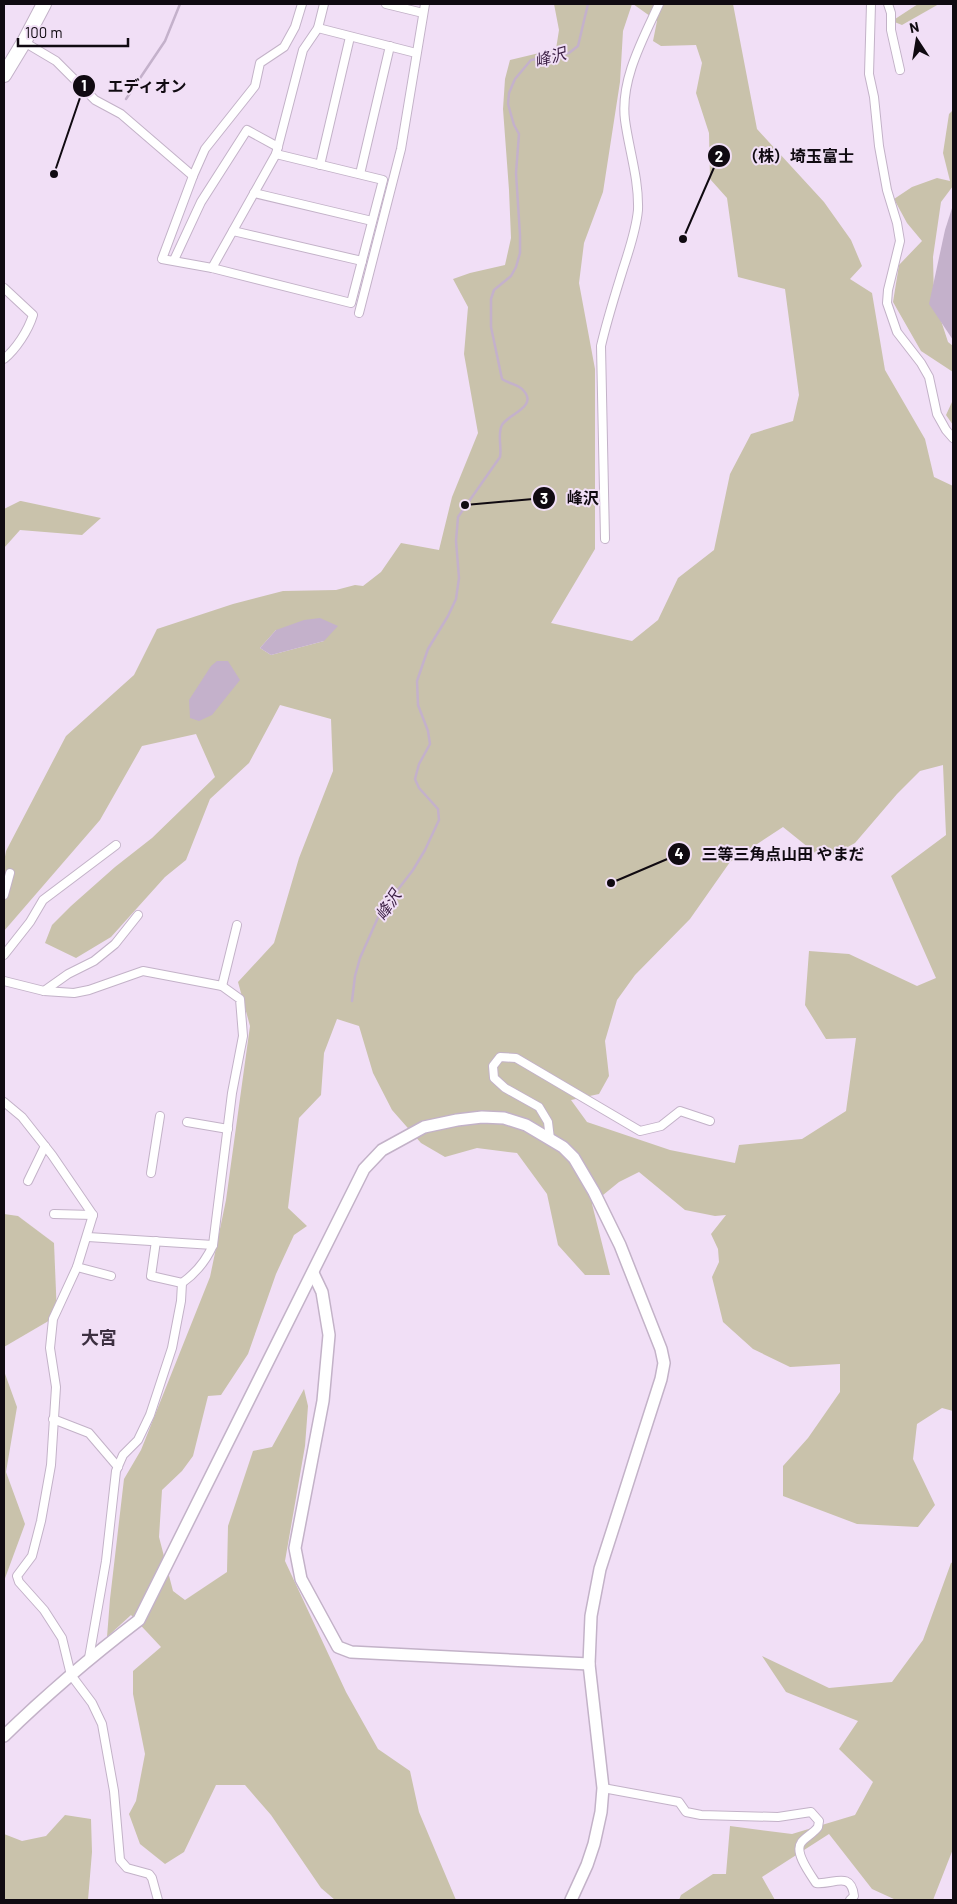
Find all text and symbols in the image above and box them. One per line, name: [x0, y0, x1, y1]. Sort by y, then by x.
scale bar: [18, 15, 128, 47]
north arrow: [892, 15, 942, 65]
text: N: [908, 18, 921, 36]
text: 100 m: [25, 23, 63, 41]
water label: 峰沢: [532, 42, 570, 70]
callout: エディオン: [72, 70, 197, 101]
text: 1: [81, 76, 87, 94]
text: エディオン: [108, 76, 186, 95]
callout: （株）埼玉富士: [707, 141, 864, 172]
text: （株）埼玉富士: [742, 146, 854, 165]
text: 2: [715, 147, 723, 165]
callout: 峰沢: [532, 483, 609, 514]
text: 峰沢: [567, 488, 599, 507]
text: 3: [540, 489, 548, 507]
callout: 三等三角点山田 やまだ: [667, 838, 875, 869]
text: 4: [674, 844, 684, 862]
text: 三等三角点山田 やまだ: [701, 844, 865, 863]
water label: 峰沢: [371, 884, 405, 923]
district label: 大宮: [81, 1326, 117, 1348]

